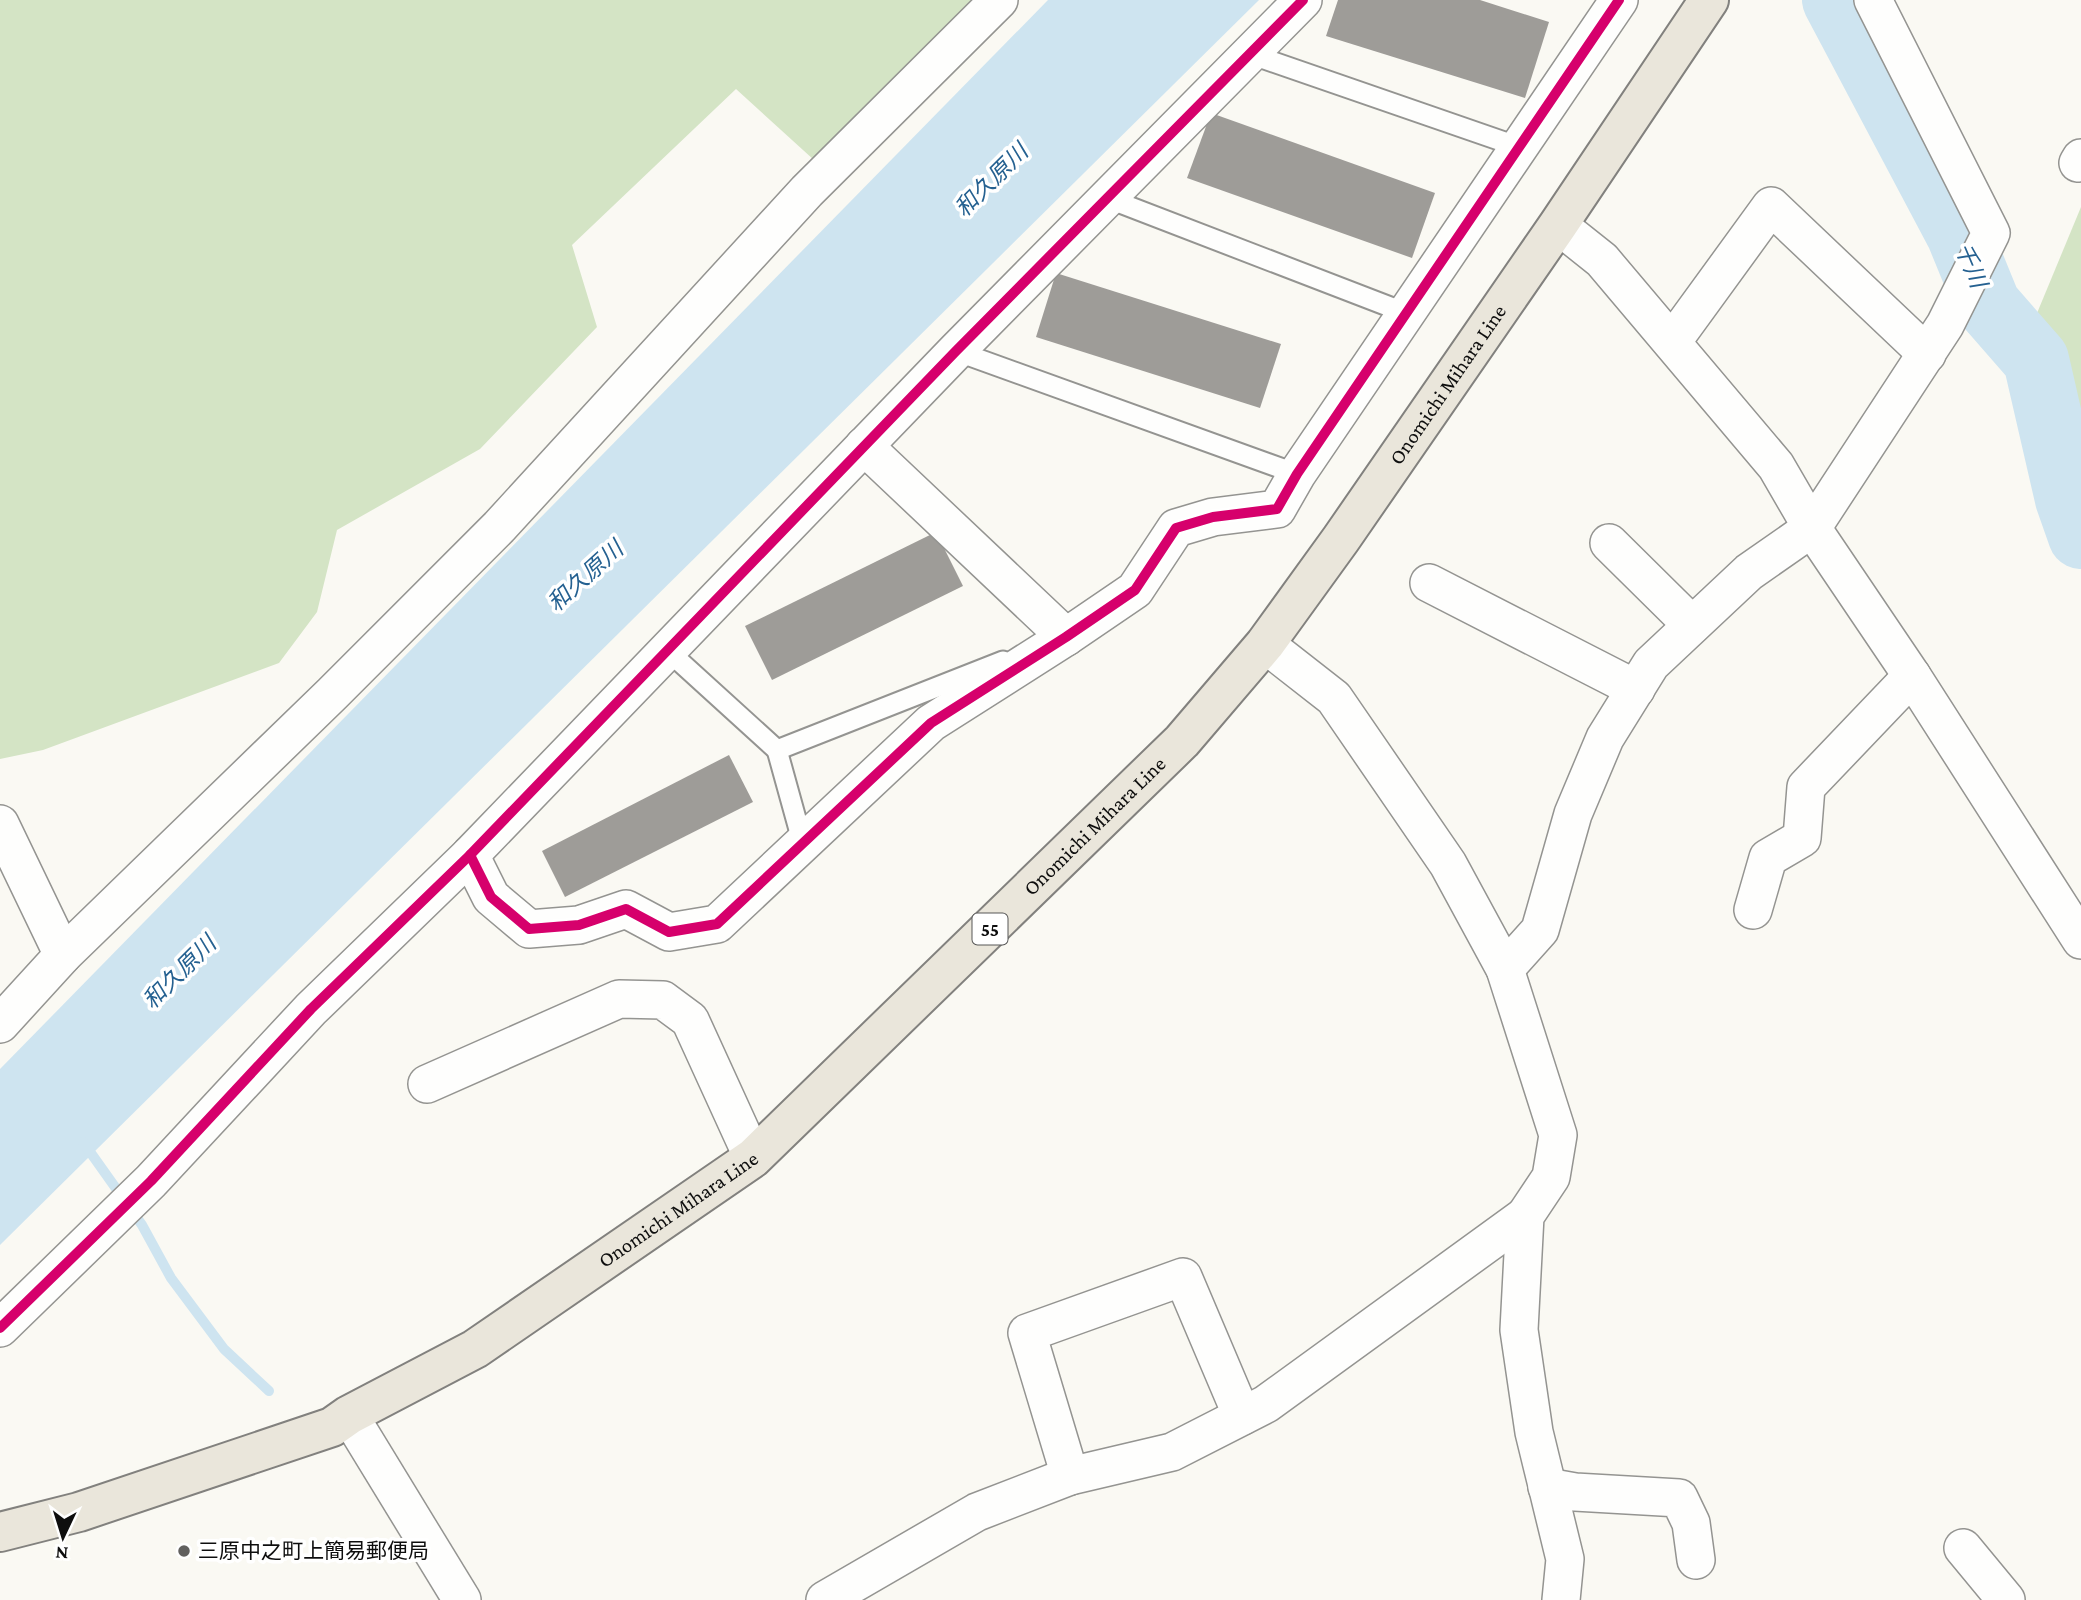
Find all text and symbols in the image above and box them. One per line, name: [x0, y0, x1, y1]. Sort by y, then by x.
water label: 和久原川: [949, 136, 1035, 222]
water label: 千川: [1950, 239, 1993, 294]
street label: Onomichi Mihara Line: [1384, 300, 1511, 469]
water label: 和久原川: [542, 534, 630, 616]
street label: Onomichi Mihara Line: [1018, 752, 1171, 900]
road number: 55: [972, 914, 1007, 945]
water label: 和久原川: [137, 928, 223, 1014]
street label: Onomichi Mihara Line: [594, 1146, 763, 1273]
north arrow: [28, 1502, 98, 1572]
place label: 三原中之町上簡易郵便局: [198, 1539, 429, 1563]
text: N: [55, 1543, 69, 1564]
marker: 三原中之町上簡易郵便局: [176, 1543, 192, 1559]

